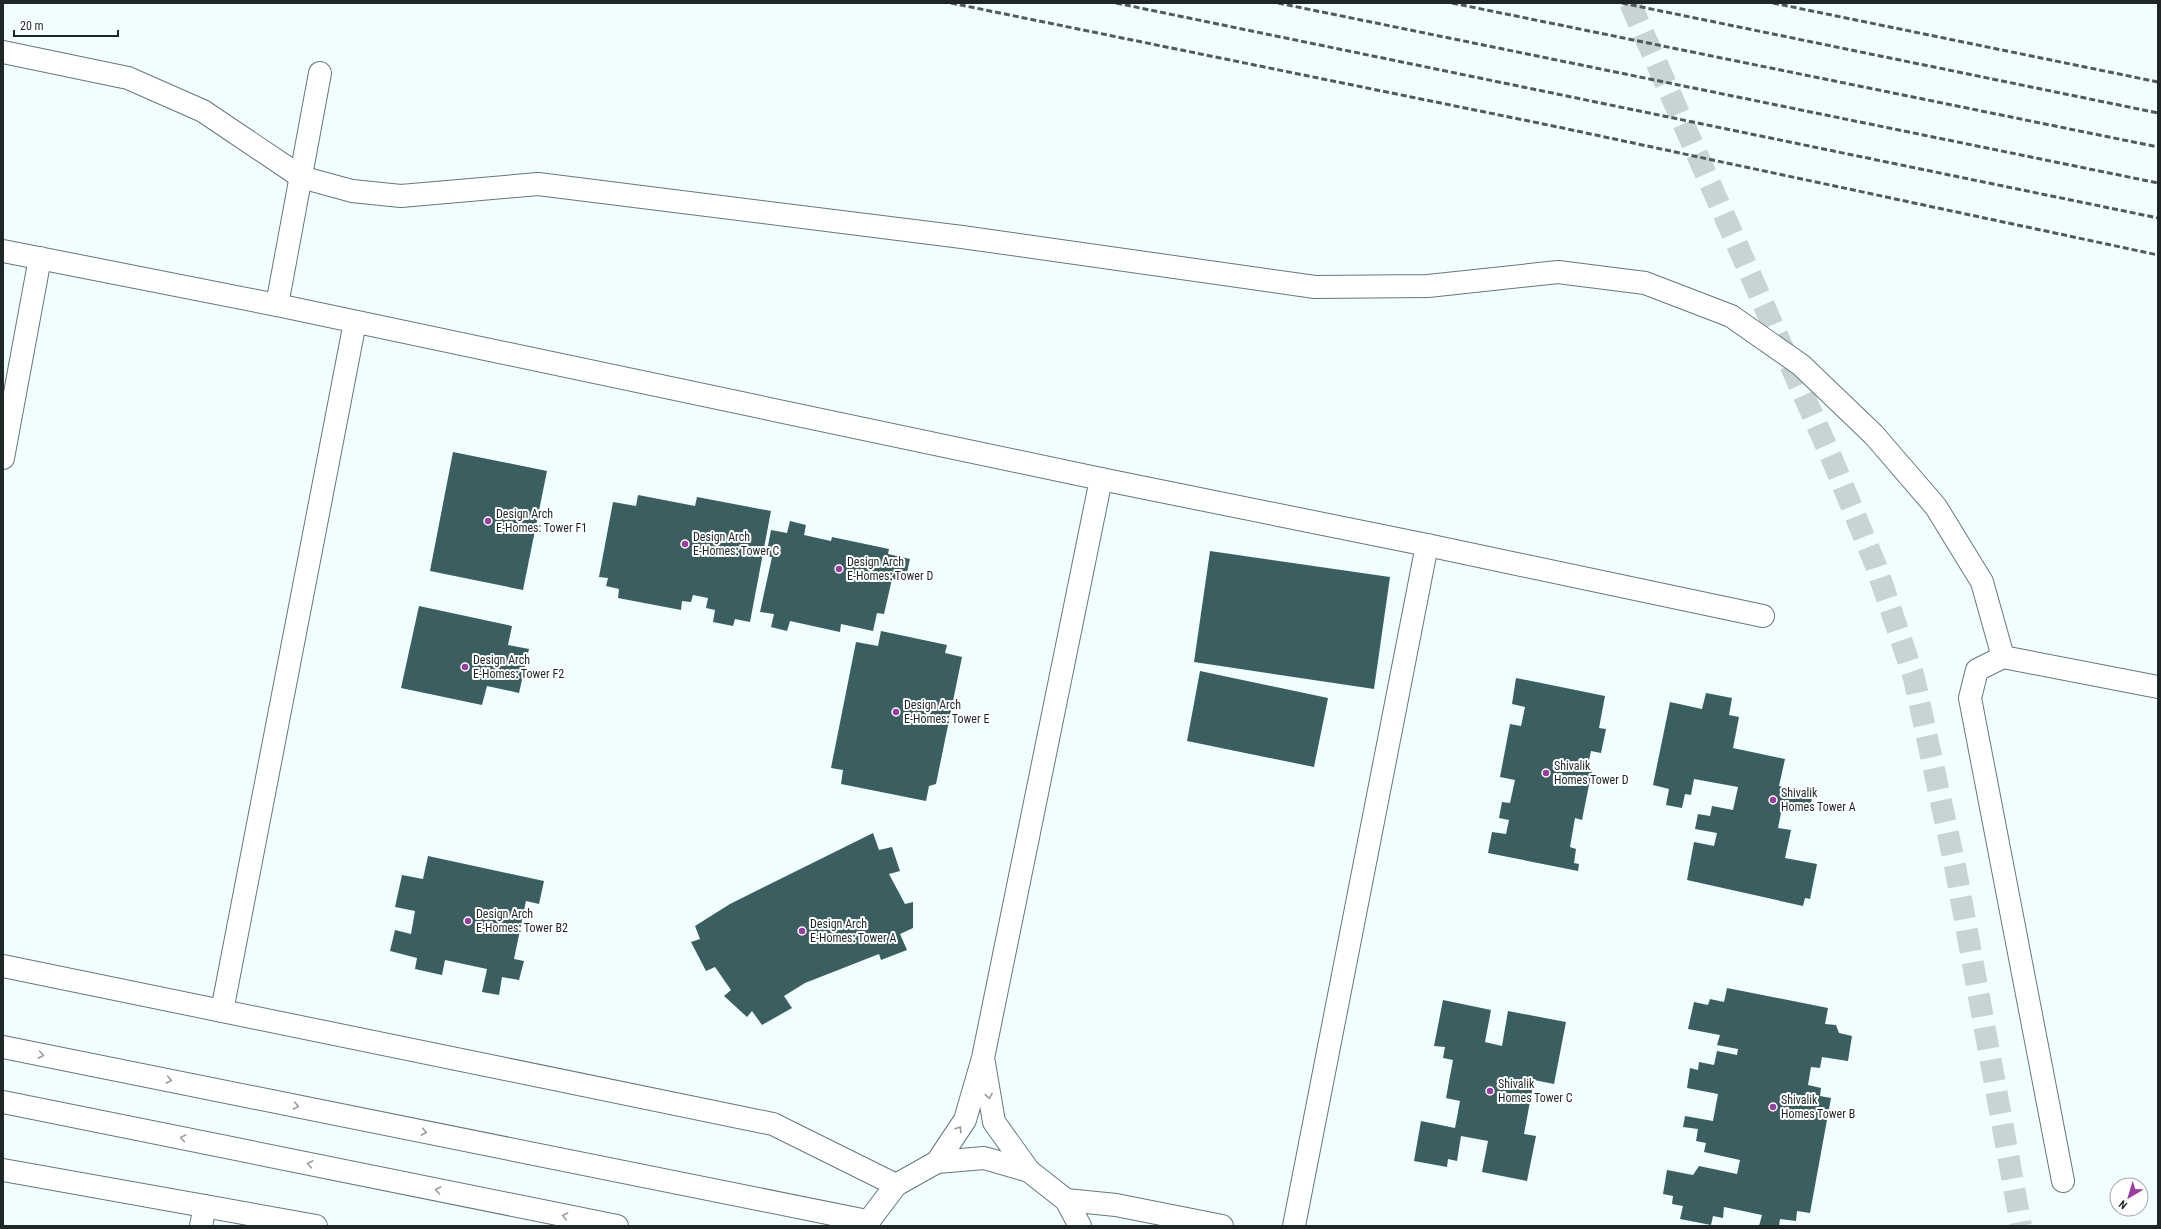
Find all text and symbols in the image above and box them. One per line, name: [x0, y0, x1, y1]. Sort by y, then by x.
scale bar: [14, 12, 118, 38]
text: 20 m: [20, 19, 44, 33]
place label: Design Arch E-Homes: Tower F1: [496, 507, 587, 535]
marker: Design Arch E-Homes: Tower F1: [483, 516, 493, 526]
place label: Design Arch E-Homes: Tower C: [693, 530, 779, 558]
marker: Design Arch E-Homes: Tower C: [680, 539, 690, 549]
place label: Design Arch E-Homes: Tower D: [847, 555, 933, 583]
marker: Design Arch E-Homes: Tower D: [834, 564, 844, 574]
place label: Design Arch E-Homes: Tower F2: [473, 653, 564, 681]
marker: Design Arch E-Homes: Tower F2: [460, 662, 470, 672]
place label: Design Arch E-Homes: Tower E: [904, 698, 989, 726]
marker: Design Arch E-Homes: Tower E: [891, 707, 901, 717]
place label: Shivalik Homes Tower D: [1554, 759, 1629, 787]
marker: Shivalik Homes Tower D: [1541, 768, 1551, 778]
place label: Shivalik Homes Tower A: [1781, 786, 1856, 814]
marker: Shivalik Homes Tower A: [1768, 795, 1778, 805]
place label: Design Arch E-Homes: Tower B2: [476, 907, 568, 935]
marker: Design Arch E-Homes: Tower B2: [463, 916, 473, 926]
place label: Design Arch E-Homes: Tower A: [810, 917, 896, 945]
marker: Design Arch E-Homes: Tower A: [797, 926, 807, 936]
one-way arrow: [38, 1050, 44, 1058]
one-way arrow: [166, 1076, 172, 1084]
place label: Shivalik Homes Tower C: [1498, 1077, 1573, 1105]
marker: Shivalik Homes Tower C: [1485, 1086, 1495, 1096]
one-way arrow: [985, 1093, 993, 1099]
place label: Shivalik Homes Tower B: [1781, 1093, 1855, 1121]
one-way arrow: [293, 1101, 299, 1110]
marker: Shivalik Homes Tower B: [1768, 1102, 1778, 1112]
one-way arrow: [954, 1126, 961, 1133]
one-way arrow: [420, 1127, 427, 1135]
one-way arrow: [180, 1135, 186, 1143]
one-way arrow: [307, 1161, 313, 1169]
north arrow: [2109, 1177, 2149, 1217]
one-way arrow: [435, 1186, 441, 1194]
text: N: [2116, 1197, 2130, 1212]
one-way arrow: [562, 1212, 568, 1220]

